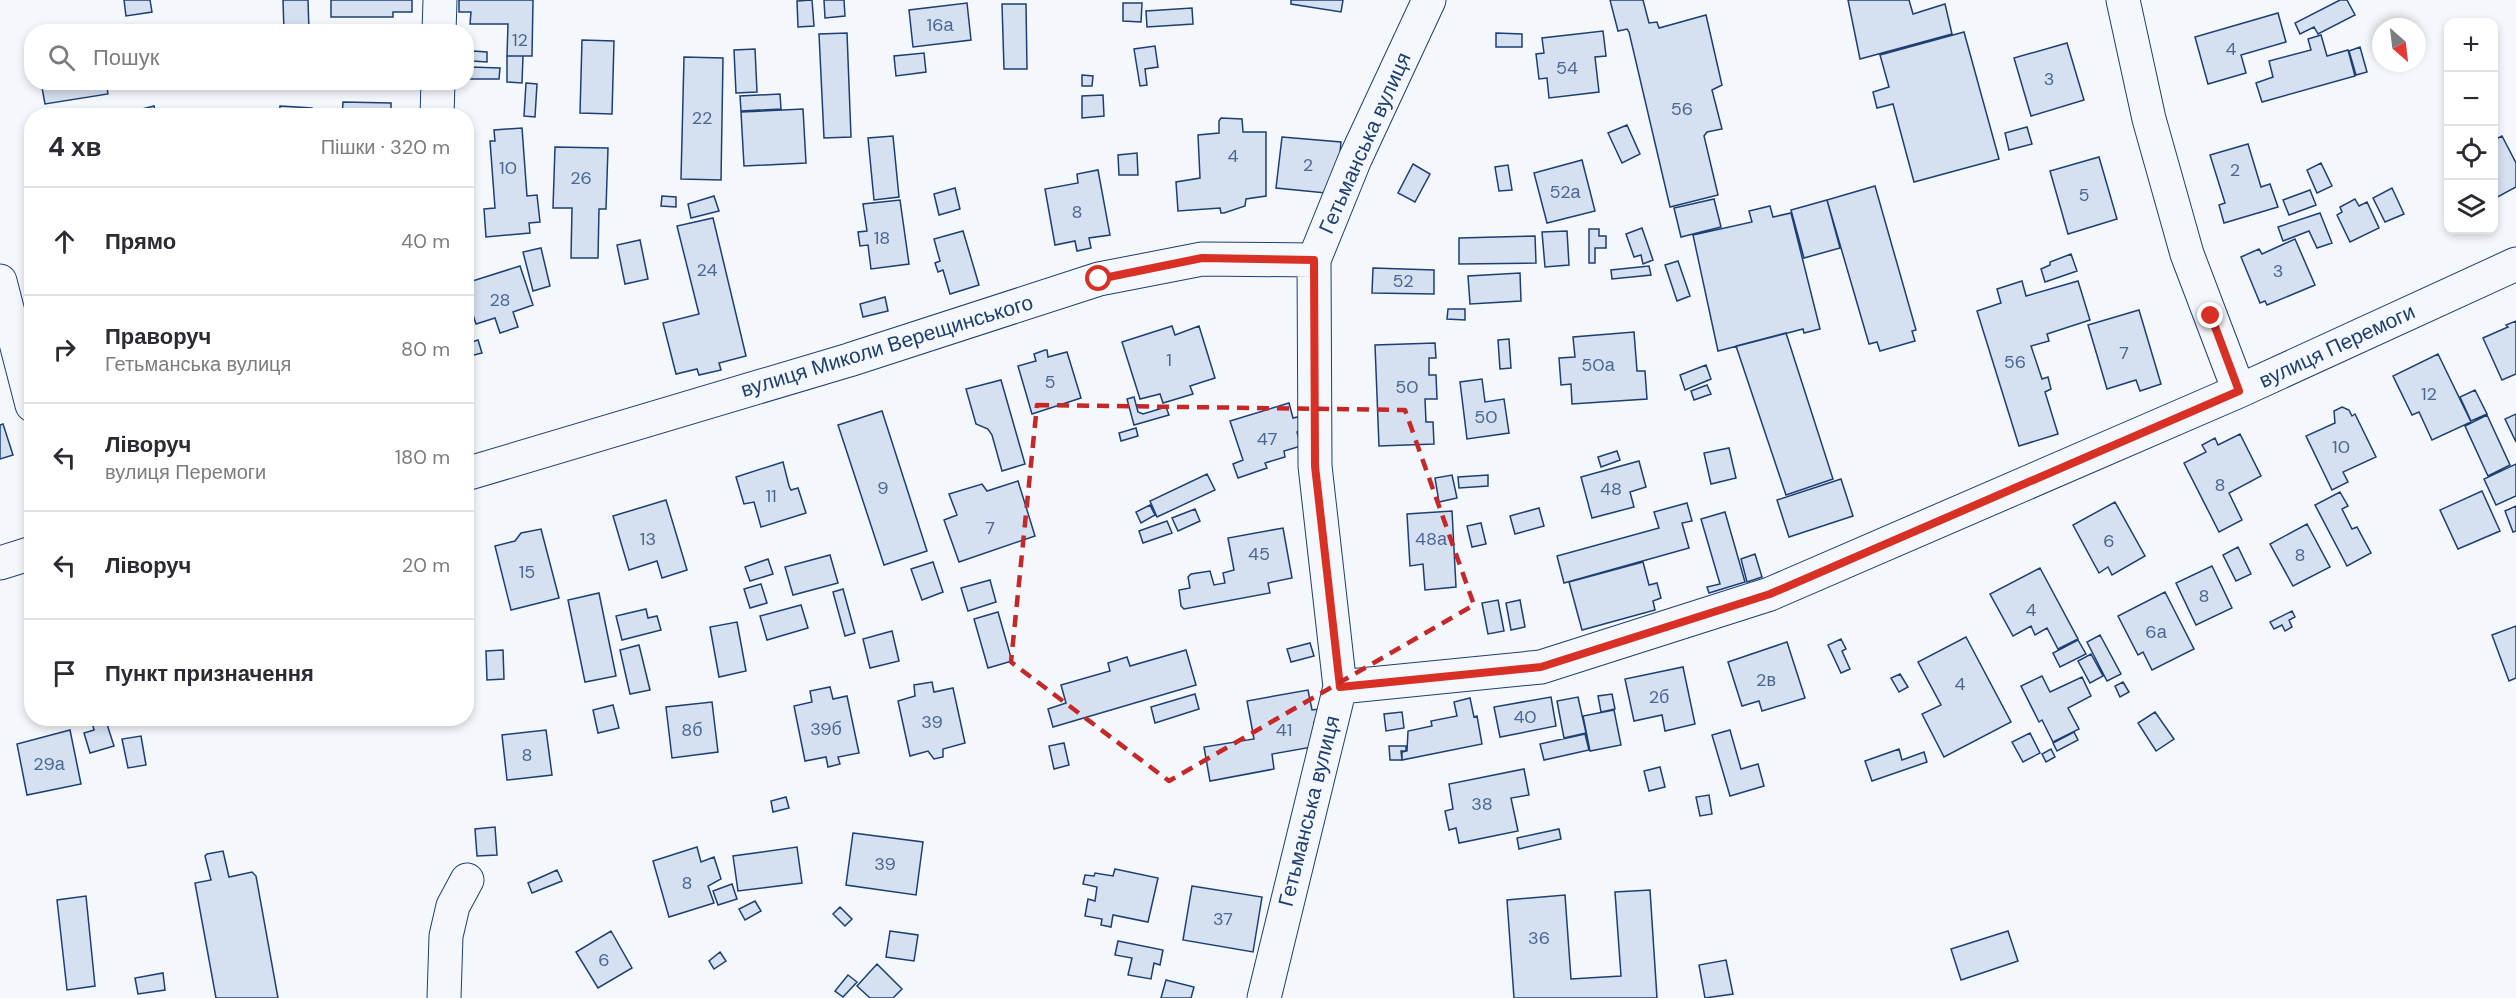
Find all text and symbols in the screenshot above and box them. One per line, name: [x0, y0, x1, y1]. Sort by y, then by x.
house number: 16а: [927, 13, 954, 37]
north arrow: [2372, 18, 2426, 72]
map controls: [2444, 18, 2498, 234]
button: +: [2444, 18, 2498, 72]
search box: [24, 24, 474, 90]
house number: 12: [512, 28, 528, 52]
house number: 4: [2226, 37, 2237, 61]
icon: search: [45, 41, 78, 74]
text: Пошук: [93, 43, 159, 72]
street label: Гетьманська вулиця: [1312, 48, 1418, 238]
house number: 54: [1556, 56, 1578, 80]
house number: 3: [2044, 67, 2054, 91]
button: −: [2444, 72, 2498, 126]
house number: 56: [1671, 97, 1693, 121]
house number: 22: [692, 106, 712, 130]
button: locate: [2444, 126, 2498, 180]
text: 4 хв: [48, 130, 101, 164]
text: Пішки · 320 m: [321, 134, 450, 160]
house number: 4: [1228, 144, 1239, 168]
house number: 2: [1303, 153, 1313, 177]
house number: 10: [499, 156, 517, 180]
house number: 2: [2230, 158, 2240, 182]
house number: 26: [570, 166, 592, 190]
house number: 52а: [1549, 180, 1582, 204]
button: layers: [2444, 180, 2498, 234]
house number: 5: [2079, 183, 2089, 207]
house number: 8: [1072, 200, 1082, 224]
icon: ahead: [48, 225, 81, 258]
house number: 18: [874, 226, 890, 250]
text: Прямо: [105, 227, 176, 256]
text: 40 m: [401, 228, 450, 254]
house number: 24: [697, 258, 718, 282]
house number: 3: [2273, 259, 2283, 283]
route start: [1085, 265, 1111, 291]
house number: 52: [1392, 269, 1414, 293]
house number: 28: [489, 288, 511, 312]
street label: вулиця Миколи Верещинського: [737, 288, 1037, 404]
street label: вулиця Перемоги: [2254, 298, 2420, 394]
route end: [2197, 302, 2223, 328]
text: Праворуч: [105, 322, 211, 351]
icon: right: [48, 333, 81, 366]
text: 80 m: [401, 336, 450, 362]
house number: 7: [2119, 341, 2129, 365]
house number: 1: [1166, 348, 1172, 372]
house number: 56: [2004, 350, 2026, 374]
text: Гетьманська вулиця: [105, 351, 291, 377]
house number: 50а: [1581, 353, 1616, 377]
house number: 5: [1045, 370, 1055, 394]
house number: 50: [1395, 375, 1419, 399]
house number: 12: [2421, 382, 2437, 406]
house number: 50: [1474, 405, 1498, 429]
house number: 47: [1257, 427, 1277, 451]
text: Ліворуч: [105, 430, 191, 459]
house number: 10: [2332, 435, 2350, 459]
icon: left: [48, 441, 81, 474]
text: 180 m: [395, 444, 450, 470]
text: вулиця Перемоги: [105, 459, 266, 485]
house number: 8: [2215, 473, 2225, 497]
house number: 9: [877, 476, 889, 500]
house number: 48: [1600, 477, 1622, 501]
house number: 11: [765, 484, 777, 508]
house number: 7: [985, 516, 995, 540]
house number: 13: [640, 527, 656, 551]
house number: 48а: [1415, 527, 1448, 551]
house number: 6: [2103, 529, 2115, 553]
house number: 45: [1248, 542, 1270, 566]
house number: 8: [2295, 543, 2305, 567]
icon: left: [48, 549, 81, 582]
text: Ліворуч: [105, 551, 191, 580]
text: 20 m: [402, 552, 450, 578]
house number: 15: [519, 560, 535, 584]
house number: 8: [2199, 584, 2209, 608]
house number: 4: [2026, 598, 2037, 622]
house number: 6а: [2145, 620, 2168, 644]
icon: arrive: [48, 657, 81, 690]
text: Пункт призначення: [105, 659, 314, 688]
house number: 2в: [1756, 668, 1776, 692]
house number: 4: [1955, 672, 1966, 696]
house number: 2б: [1649, 685, 1669, 709]
house number: 40: [1513, 705, 1537, 729]
house number: 39: [921, 710, 943, 734]
street label: Гетьманська вулиця: [1272, 713, 1346, 909]
house number: 39б: [810, 717, 842, 741]
house number: 8б: [681, 718, 703, 742]
house number: 41: [1276, 718, 1292, 742]
house number: 8: [522, 743, 532, 767]
house number: 29а: [33, 752, 66, 776]
house number: 38: [1471, 792, 1493, 816]
house number: 39: [874, 852, 896, 876]
house number: 8: [682, 871, 692, 895]
house number: 37: [1213, 907, 1233, 931]
house number: 36: [1528, 926, 1550, 950]
house number: 6: [598, 948, 610, 972]

